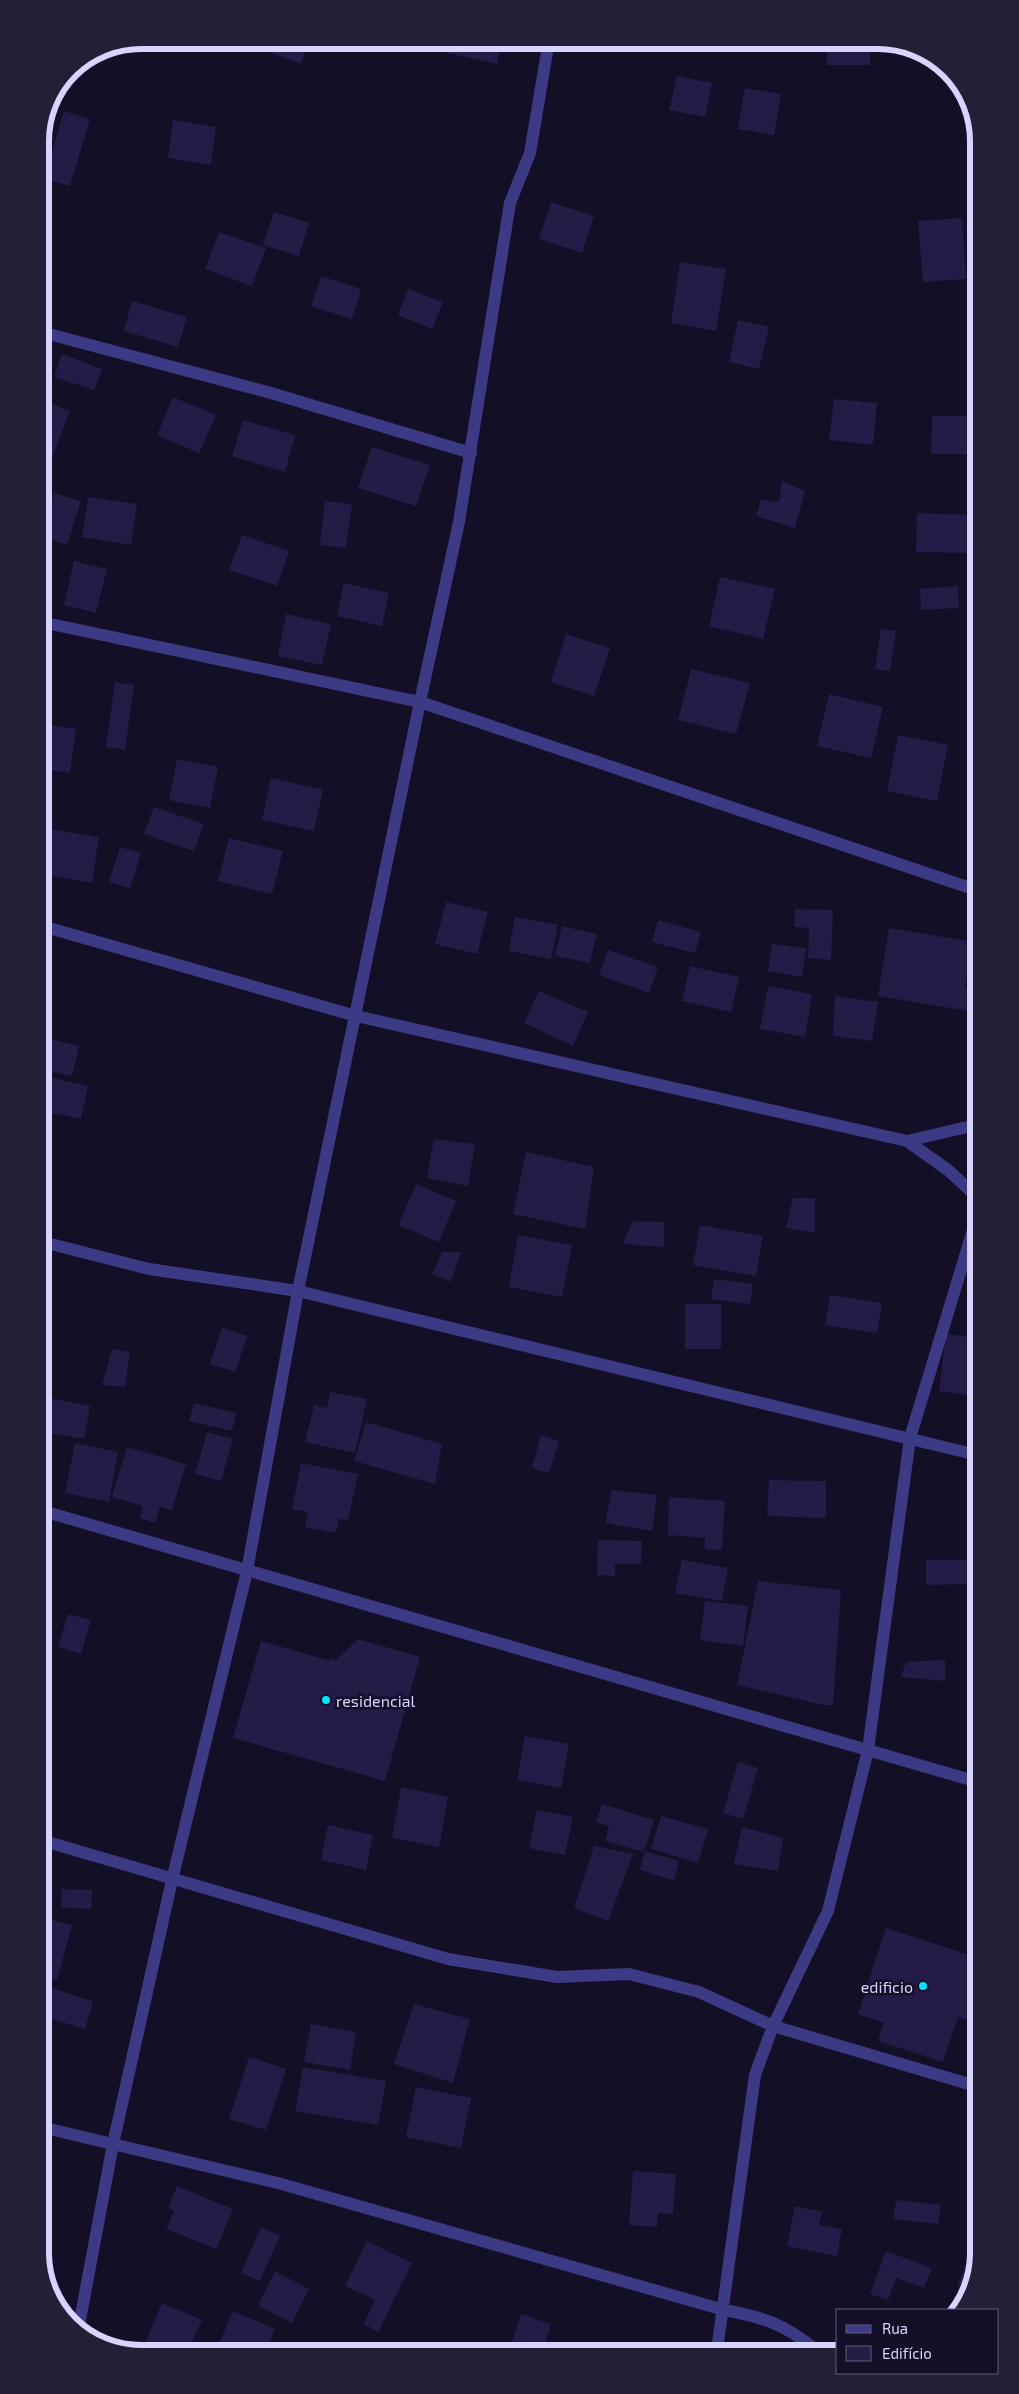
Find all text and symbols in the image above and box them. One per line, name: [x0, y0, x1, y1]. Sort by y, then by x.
place label: residencial: [336, 1691, 416, 1710]
marker: residencial: [320, 1694, 332, 1706]
place label: edificio: [861, 1977, 913, 1996]
marker: edificio: [917, 1980, 929, 1992]
legend: [836, 2309, 999, 2374]
text: Rua: [882, 2319, 908, 2337]
text: Edifício: [882, 2344, 932, 2362]

